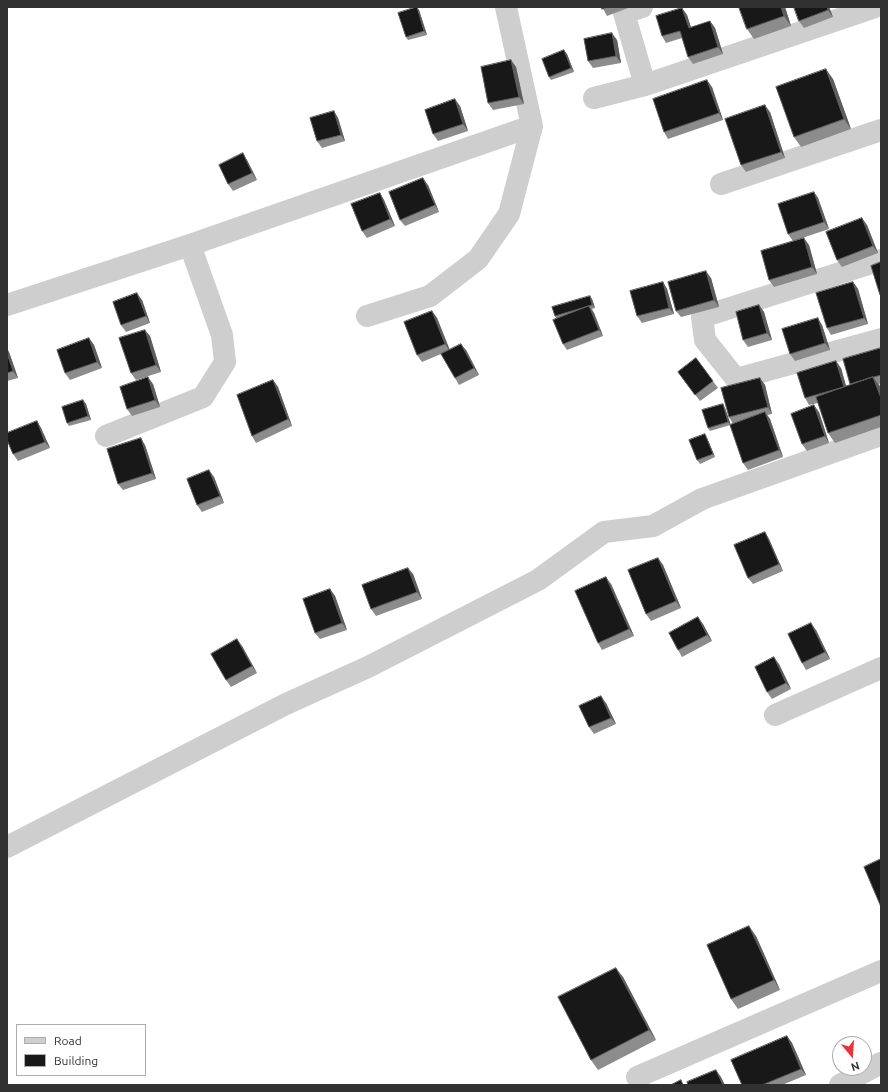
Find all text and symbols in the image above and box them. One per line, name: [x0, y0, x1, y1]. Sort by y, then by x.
legend: [16, 1024, 146, 1076]
text: Road: [54, 1034, 82, 1047]
north arrow: [832, 1036, 872, 1076]
text: Building: [54, 1054, 98, 1067]
text: N: [850, 1059, 861, 1073]

